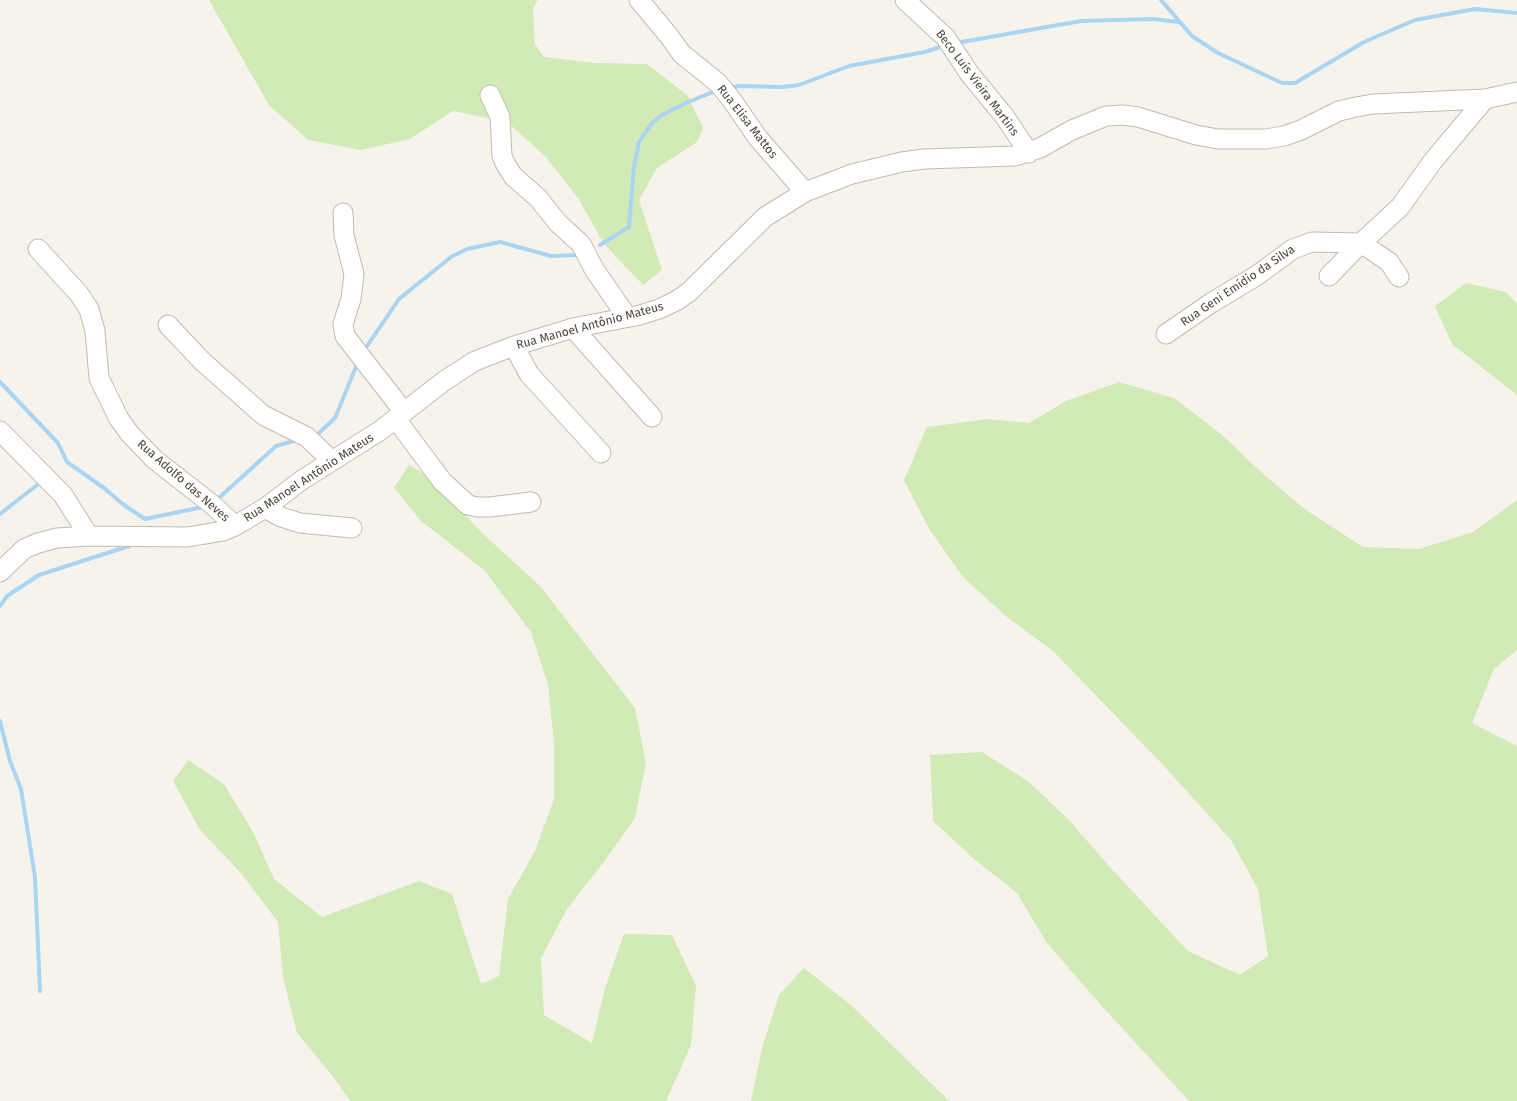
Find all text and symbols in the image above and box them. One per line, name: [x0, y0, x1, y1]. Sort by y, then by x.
street label: Beco Luís Vieira Martins: [932, 27, 1022, 139]
street label: Rua Elisa Mattos: [714, 82, 780, 162]
street label: Rua Geni Emídio da Silva: [1178, 242, 1298, 330]
street label: Rua Manoel Antônio Mateus: [515, 299, 665, 353]
street label: Rua Manoel Antônio Mateus: [241, 431, 377, 525]
street label: Rua Adolfo das Neves: [134, 437, 232, 525]

